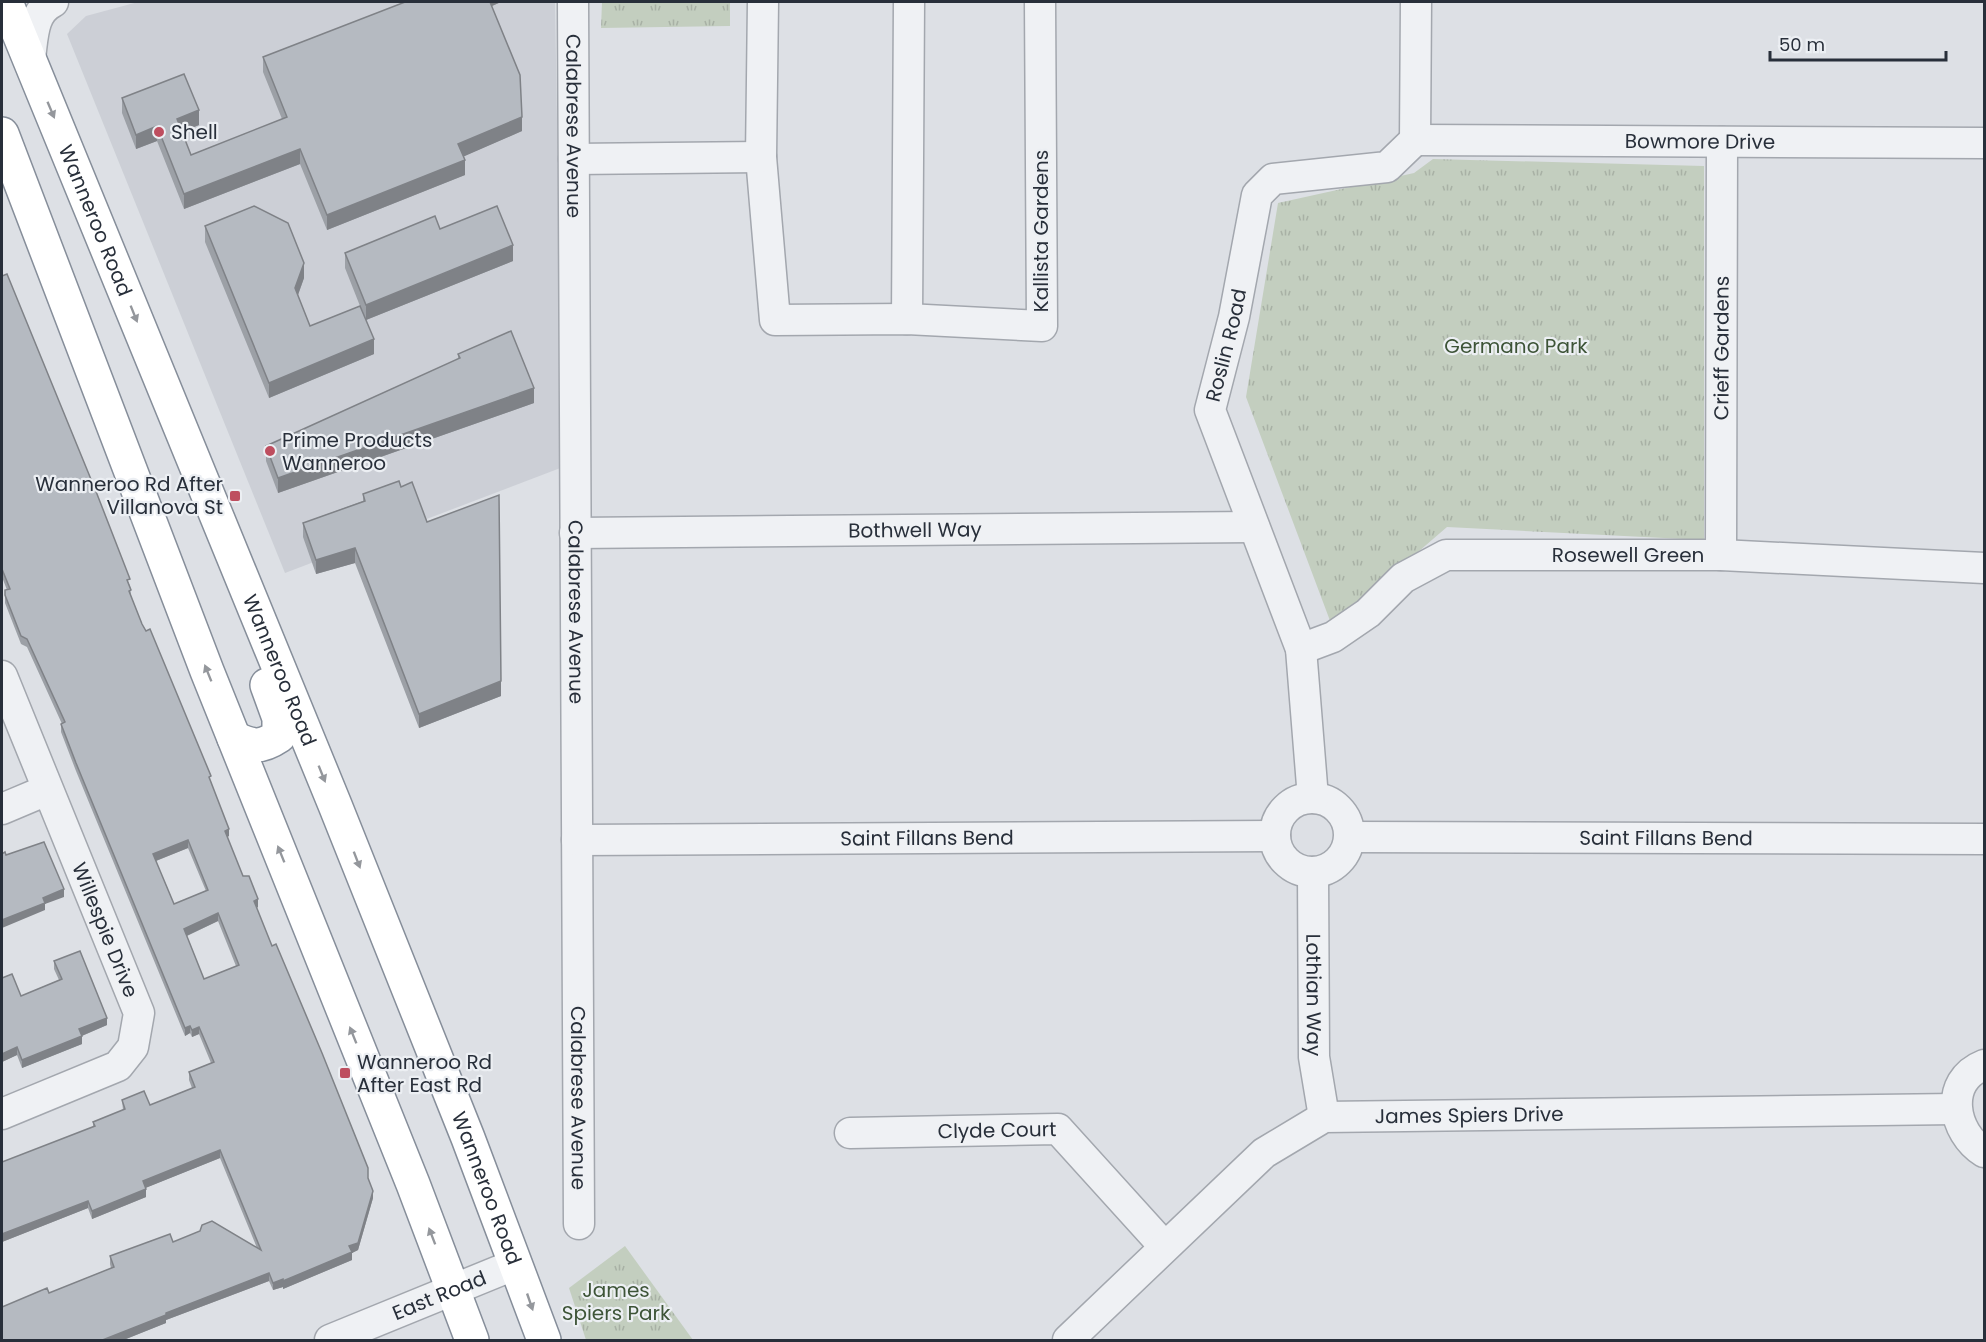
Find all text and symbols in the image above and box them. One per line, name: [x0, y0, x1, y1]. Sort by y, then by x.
scale bar: [1770, 24, 1946, 62]
text: 50 m: [1779, 32, 1825, 57]
street label: Calabrese Avenue: [559, 34, 588, 218]
one-way arrow: [46, 102, 56, 120]
place label: Shell: [171, 118, 218, 146]
marker: Shell: [152, 125, 166, 139]
street label: Bowmore Drive: [1625, 127, 1775, 156]
street label: Wanneroo Road: [52, 140, 139, 300]
street label: Kallista Gardens: [1027, 150, 1055, 312]
street label: Crieff Gardens: [1707, 276, 1736, 420]
street label: Roslin Road: [1199, 286, 1253, 405]
one-way arrow: [130, 305, 139, 323]
park label: Germano Park: [1444, 332, 1588, 360]
place label: Prime Products Wanneroo: [282, 426, 432, 477]
marker: Prime Products Wanneroo: [263, 444, 277, 458]
place label: Wanneroo Rd After Villanova St: [35, 470, 223, 521]
marker: Wanneroo Rd After Villanova St: [228, 489, 242, 503]
street label: Bothwell Way: [848, 515, 982, 545]
street label: Calabrese Avenue: [562, 520, 590, 704]
street label: Rosewell Green: [1552, 541, 1704, 569]
street label: Wanneroo Road: [236, 590, 323, 750]
one-way arrow: [202, 664, 212, 682]
one-way arrow: [318, 765, 328, 783]
street label: Saint Fillans Bend: [840, 823, 1014, 852]
street label: Saint Fillans Bend: [1579, 824, 1753, 852]
one-way arrow: [276, 844, 286, 862]
one-way arrow: [352, 851, 362, 869]
street label: Willespie Drive: [65, 858, 145, 1002]
street label: Lothian Way: [1299, 934, 1328, 1056]
street label: Calabrese Avenue: [564, 1006, 593, 1190]
one-way arrow: [348, 1025, 358, 1043]
place label: Wanneroo Rd After East Rd: [357, 1048, 492, 1099]
marker: Wanneroo Rd After East Rd: [338, 1066, 352, 1080]
street label: James Spiers Drive: [1374, 1100, 1564, 1130]
street label: Wanneroo Road: [445, 1108, 528, 1269]
street label: Clyde Court: [937, 1115, 1057, 1145]
one-way arrow: [427, 1226, 437, 1244]
street label: East Road: [388, 1264, 490, 1327]
park label: James Spiers Park: [562, 1276, 671, 1327]
one-way arrow: [525, 1293, 535, 1311]

